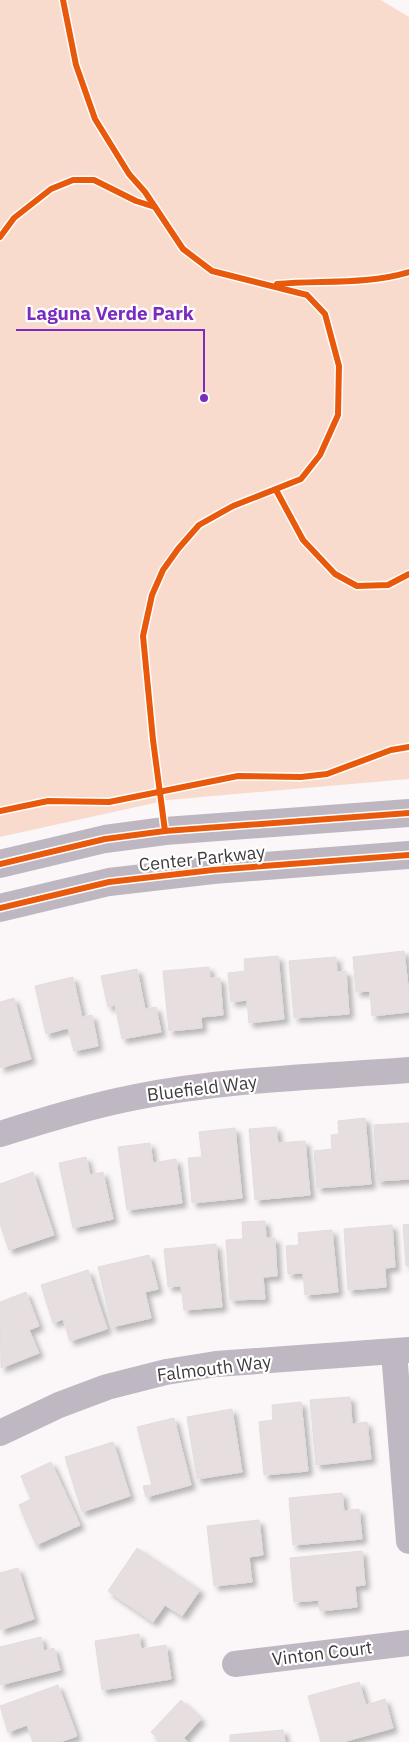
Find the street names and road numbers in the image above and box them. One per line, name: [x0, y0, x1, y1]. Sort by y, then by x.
street label: Center Parkway: [138, 840, 266, 876]
street label: Bluefield Way: [146, 1070, 258, 1106]
street label: Falmouth Way: [156, 1350, 272, 1386]
street label: Vinton Court: [270, 1635, 374, 1671]

